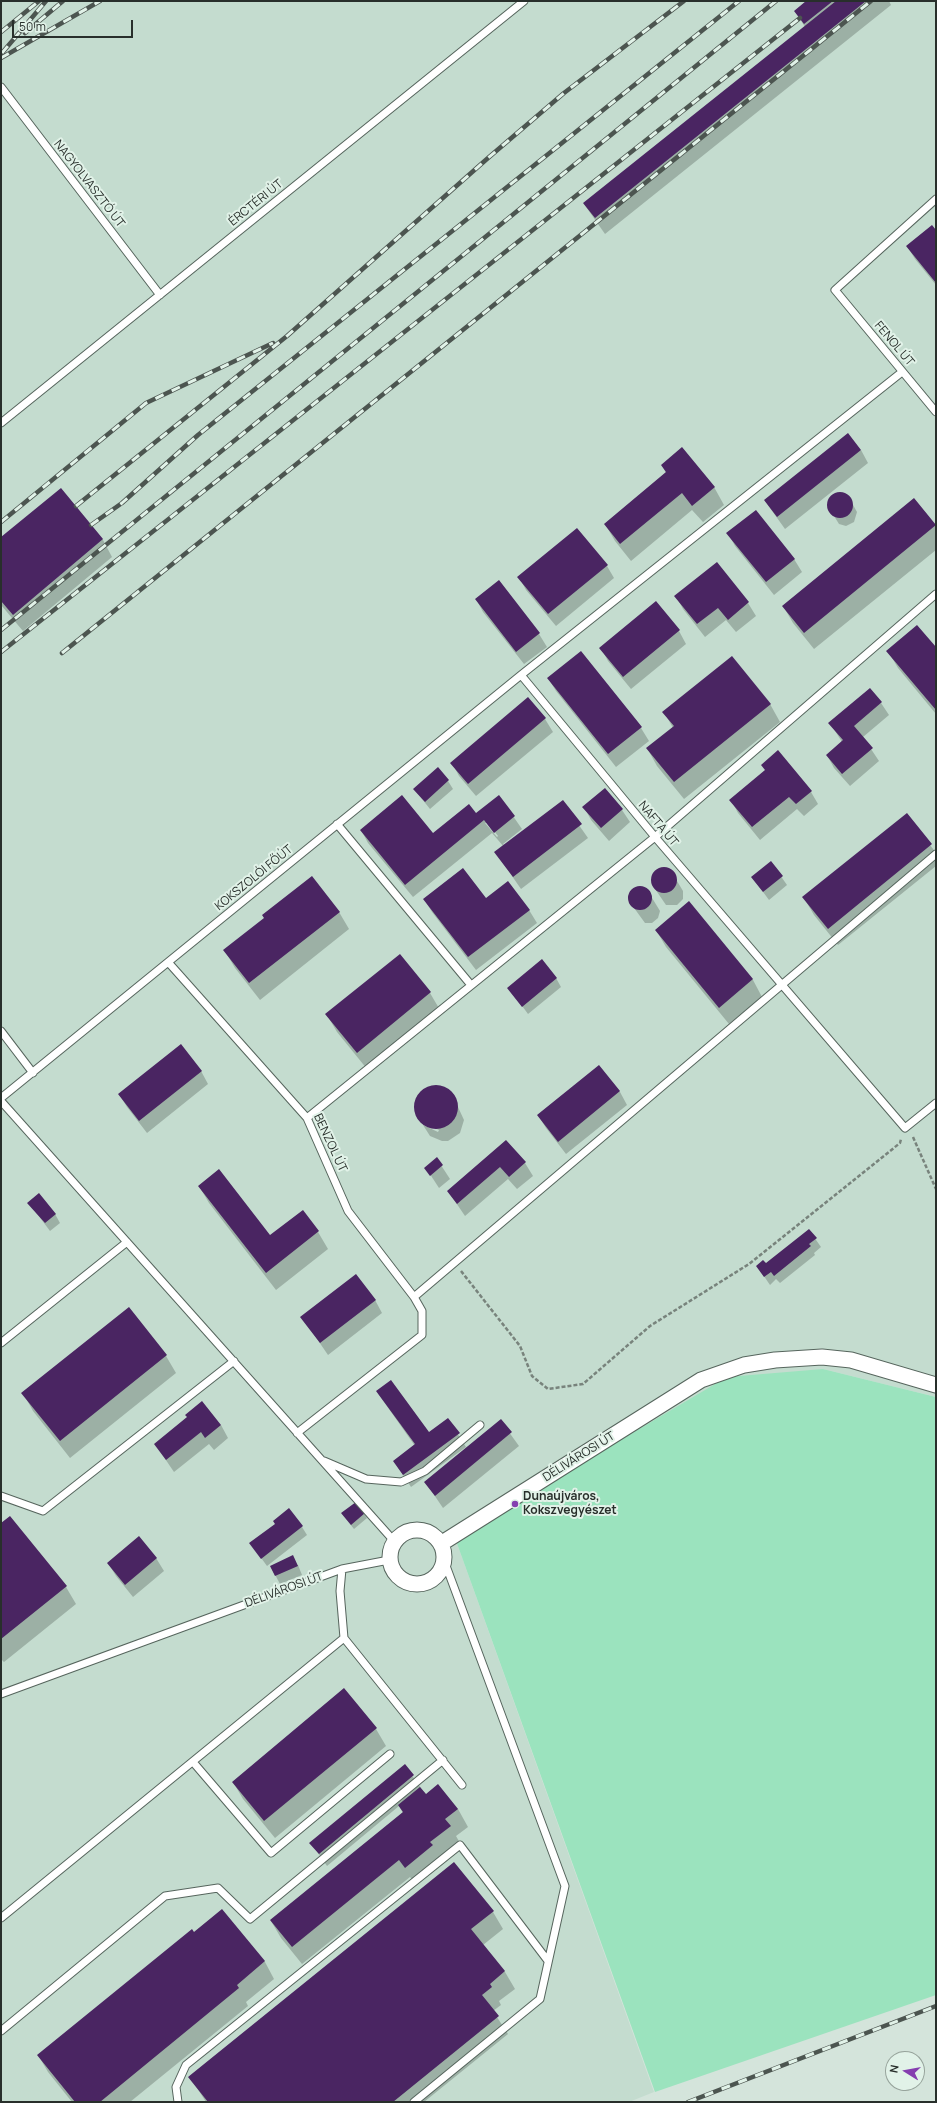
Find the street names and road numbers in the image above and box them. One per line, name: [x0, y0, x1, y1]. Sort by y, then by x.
street label: NAGYOLVASZTÓ ÚT: [51, 138, 127, 230]
street label: ÉRCTÉRI ÚT: [226, 177, 286, 229]
street label: FENOL ÚT: [871, 319, 917, 369]
street label: NAFTA ÚT: [635, 799, 681, 849]
street label: KOKSZOLÓI FŐÚT: [212, 842, 296, 914]
street label: BENZOL ÚT: [310, 1112, 350, 1174]
street label: DÉLIVÁROSI ÚT: [540, 1429, 618, 1485]
street label: DÉLIVÁROSI ÚT: [243, 1569, 325, 1611]

